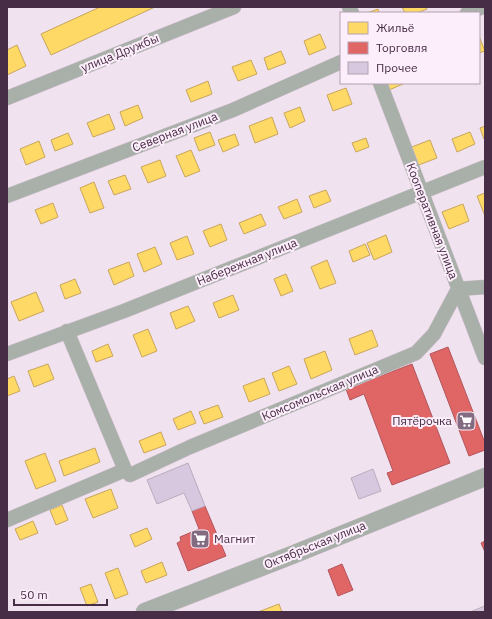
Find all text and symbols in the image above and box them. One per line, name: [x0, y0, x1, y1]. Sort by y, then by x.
legend: [340, 12, 480, 84]
text: Жильё: [376, 20, 415, 35]
street label: улица Дружбы: [79, 30, 161, 75]
text: Торговля: [376, 40, 427, 55]
text: Прочее: [376, 60, 418, 75]
street label: Северная улица: [130, 108, 220, 155]
street label: Кооперативная улица: [403, 161, 462, 282]
street label: Набережная улица: [194, 234, 300, 289]
street label: Комсомольская улица: [259, 361, 381, 424]
supermarket icon: Пятёрочка: [455, 410, 477, 432]
place label: Пятёрочка: [392, 413, 453, 428]
street label: Октябрьская улица: [262, 517, 368, 572]
supermarket icon: Магнит: [189, 528, 211, 550]
place label: Магнит: [214, 531, 255, 546]
scale bar: [14, 581, 107, 607]
text: 50 m: [20, 587, 48, 602]

